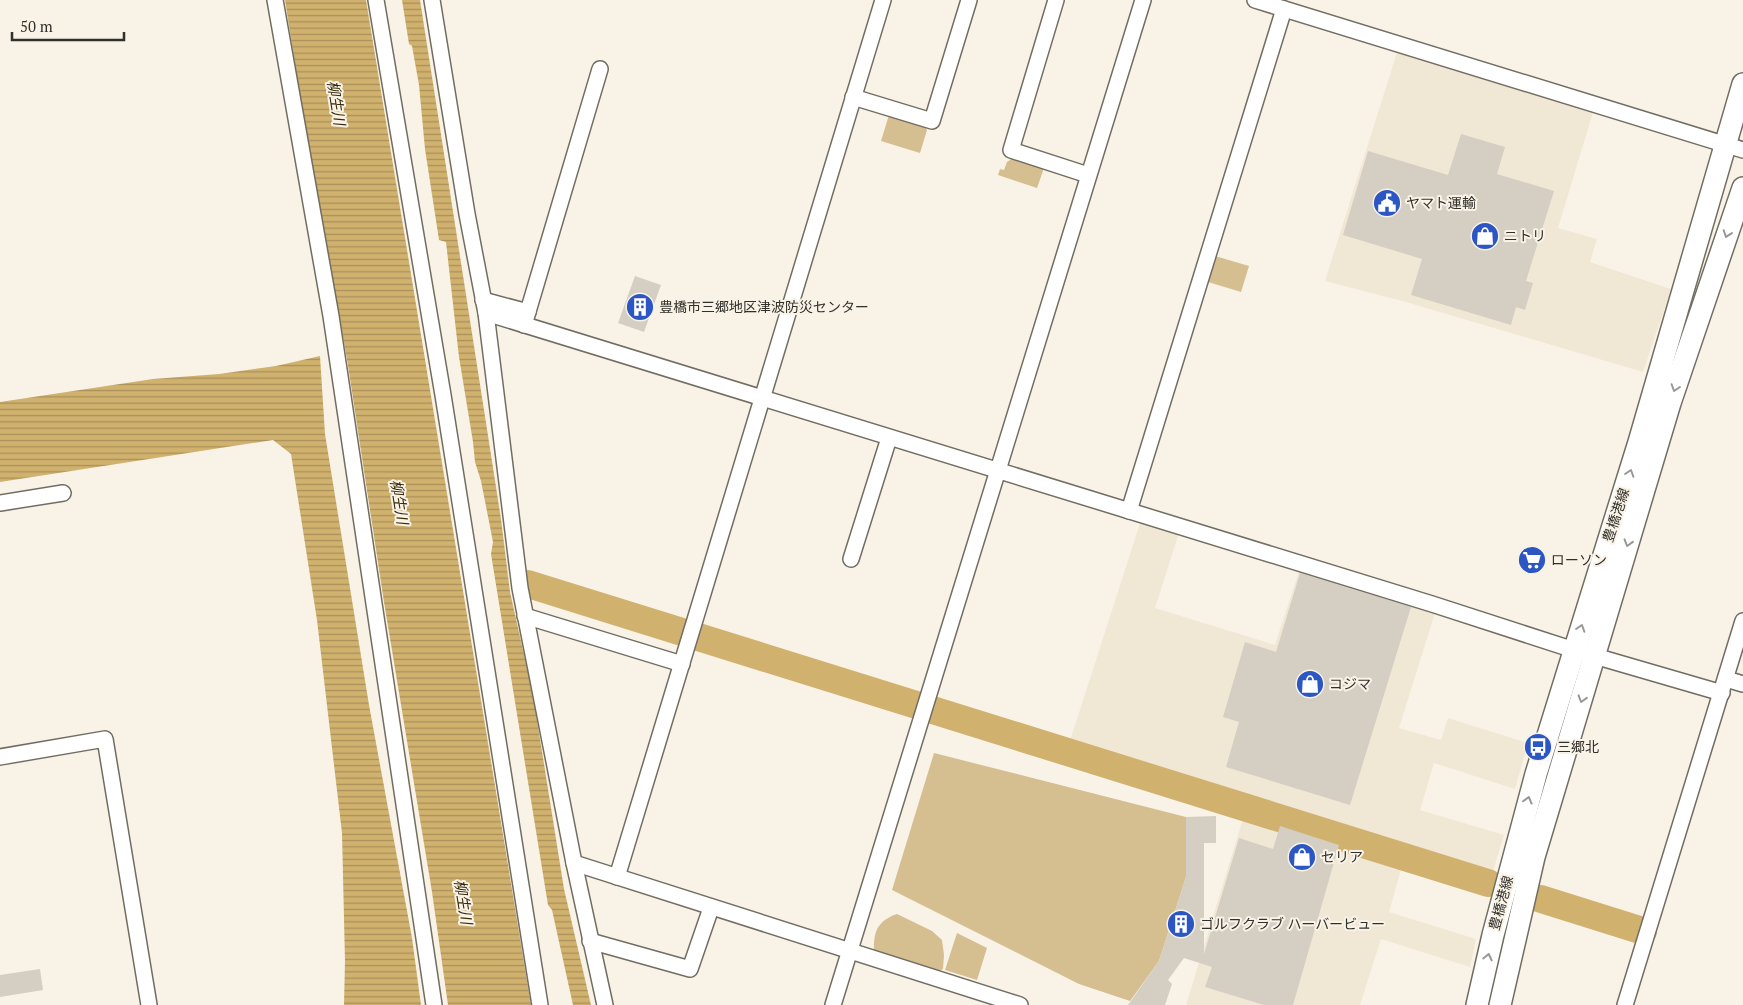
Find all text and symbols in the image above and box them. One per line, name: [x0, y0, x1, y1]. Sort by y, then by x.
scale bar: [12, 10, 125, 42]
text: 50 m: [20, 16, 53, 36]
water label: 柳生川: [324, 79, 351, 129]
public building icon: ヤマト運輸: [1372, 188, 1402, 218]
place label: ヤマト運輸: [1406, 193, 1476, 212]
shop icon: ニトリ: [1470, 221, 1500, 251]
place label: ニトリ: [1504, 226, 1546, 245]
one-way arrow: [1723, 229, 1733, 238]
building icon: 豊橋市三郷地区津波防災センター: [625, 292, 655, 322]
place label: 豊橋市三郷地区津波防災センター: [659, 297, 869, 316]
one-way arrow: [1671, 383, 1681, 392]
one-way arrow: [1624, 469, 1634, 477]
water label: 柳生川: [387, 478, 414, 528]
street label: 豊橋港線: [1598, 485, 1633, 544]
one-way arrow: [1624, 539, 1634, 547]
supermarket icon: ローソン: [1517, 545, 1547, 575]
place label: ローソン: [1551, 550, 1607, 569]
one-way arrow: [1575, 624, 1585, 632]
shop icon: コジマ: [1295, 669, 1325, 699]
place label: コジマ: [1329, 674, 1371, 693]
one-way arrow: [1577, 695, 1587, 703]
bus stop icon: 三郷北: [1523, 732, 1553, 762]
place label: 三郷北: [1557, 737, 1599, 756]
one-way arrow: [1523, 797, 1533, 805]
shop icon: セリア: [1287, 842, 1317, 872]
place label: セリア: [1321, 847, 1363, 866]
street label: 豊橋港線: [1484, 873, 1517, 932]
water label: 柳生川: [451, 878, 478, 928]
building icon: ゴルフクラブ ハーバービュー: [1166, 909, 1196, 939]
place label: ゴルフクラブ ハーバービュー: [1200, 914, 1385, 933]
one-way arrow: [1482, 953, 1493, 962]

